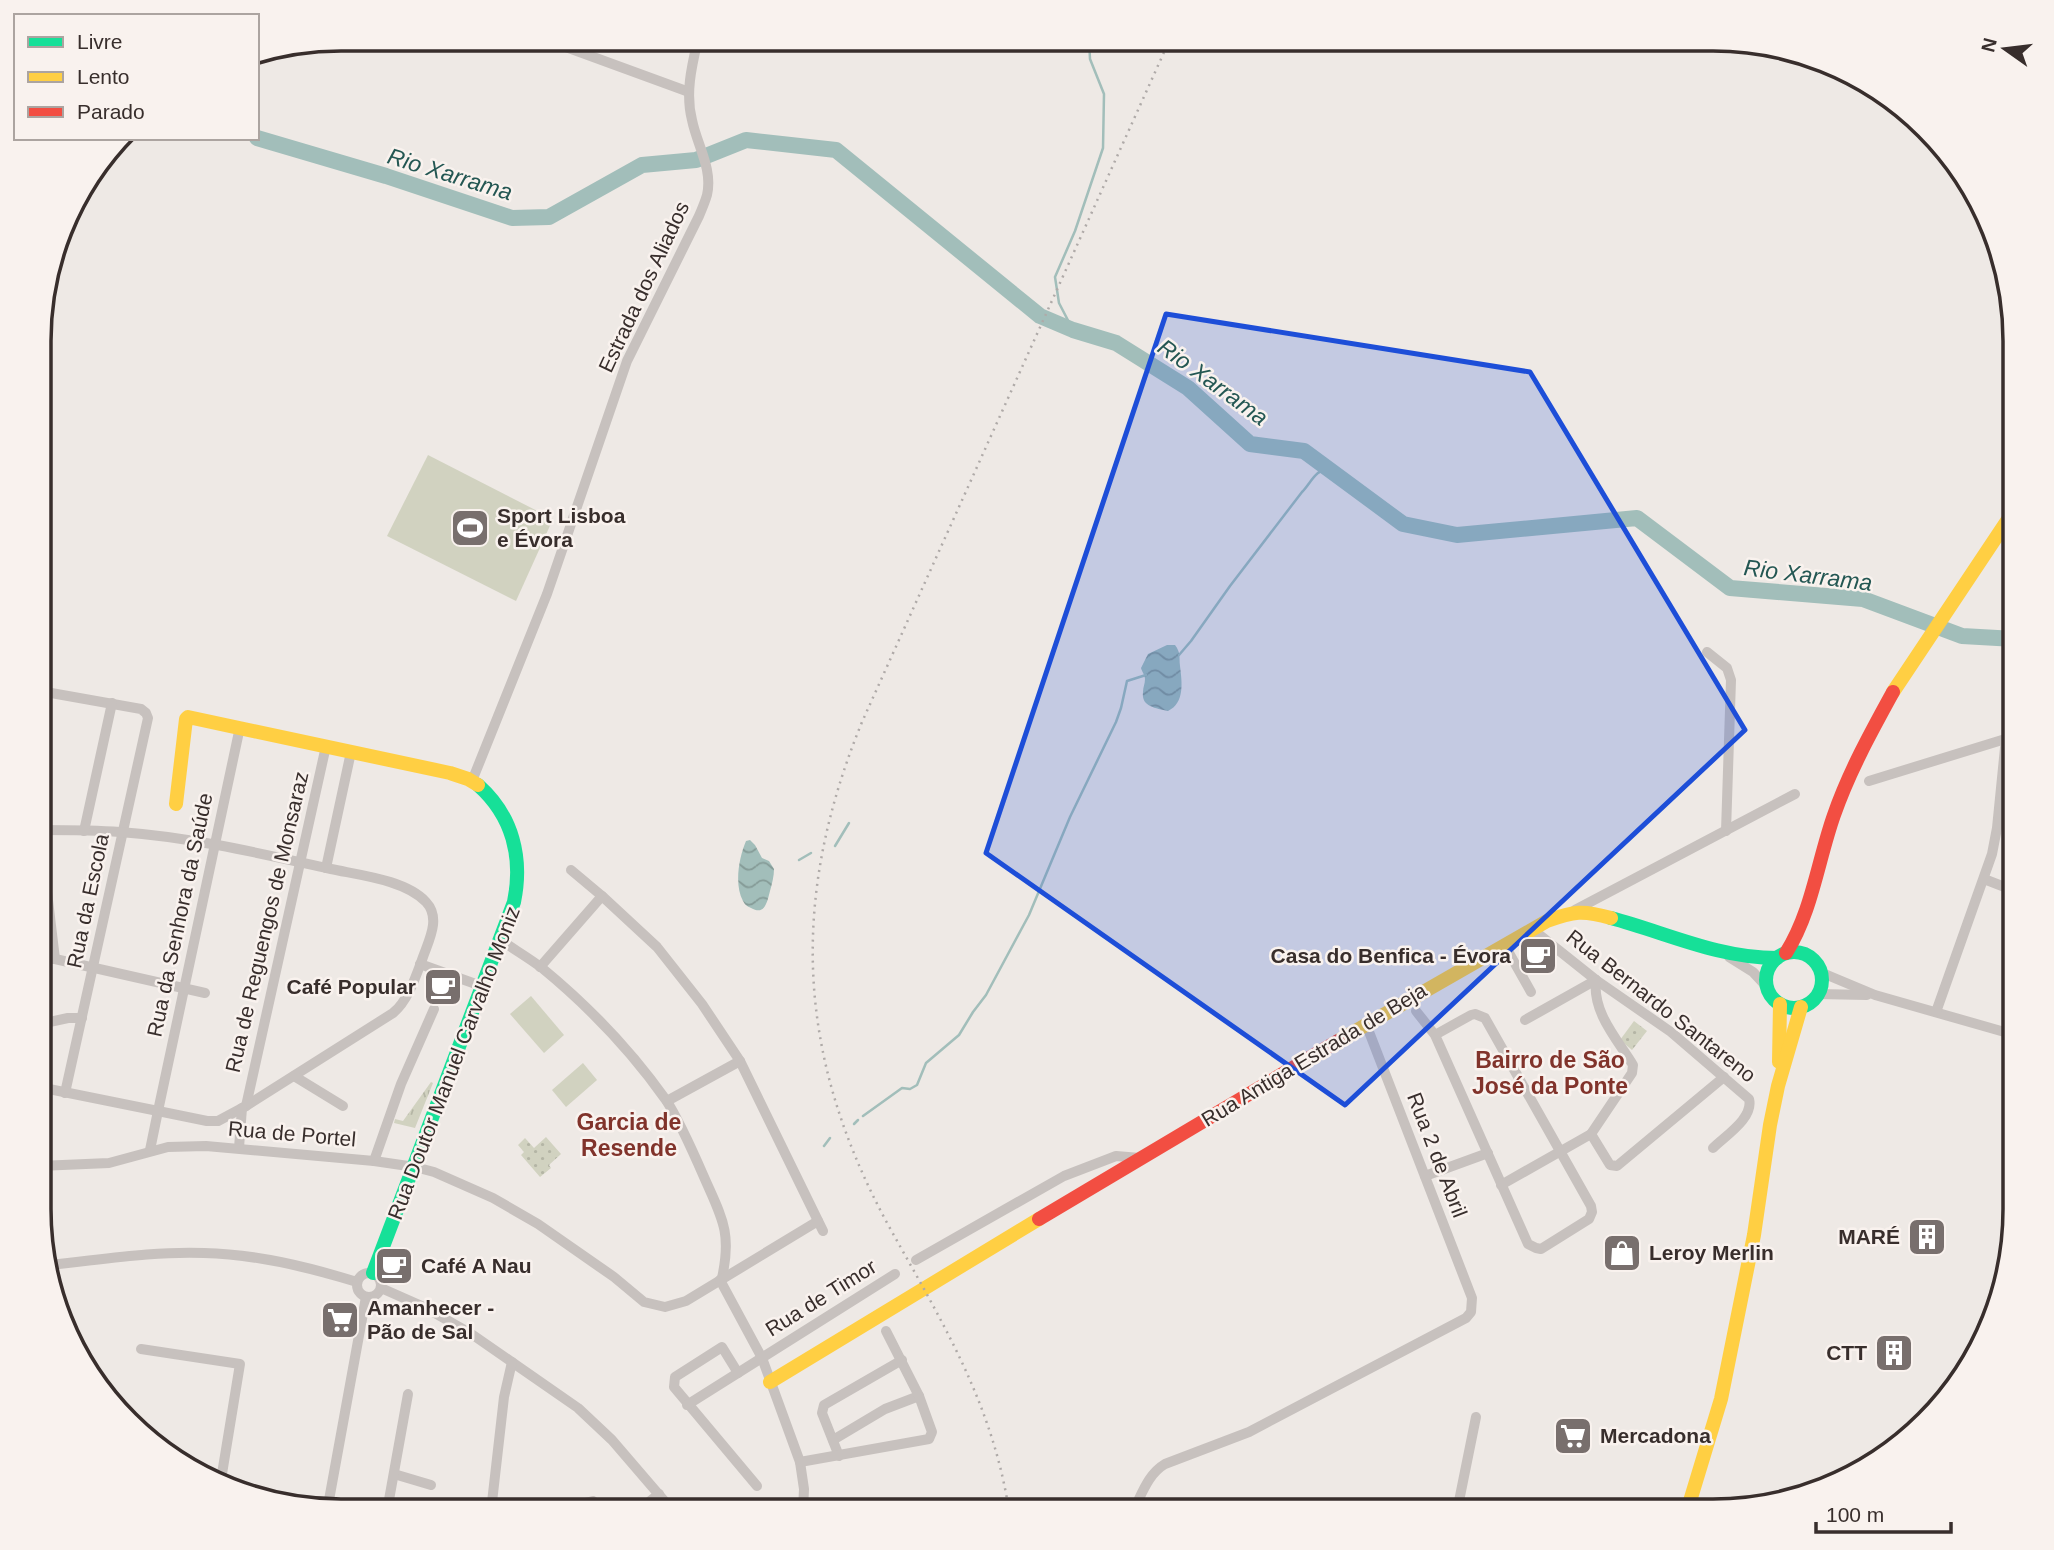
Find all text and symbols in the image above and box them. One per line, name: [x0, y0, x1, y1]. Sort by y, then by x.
legend: [14, 14, 259, 140]
north arrow: [1970, 14, 2040, 84]
text: Livre: [77, 30, 123, 53]
text: N: [1977, 36, 2001, 54]
text: Lento: [77, 65, 130, 88]
text: Parado: [77, 100, 145, 123]
water label: Rio Xarrama: [384, 143, 516, 205]
street label: Estrada dos Aliados: [594, 198, 693, 376]
water label: Rio Xarrama: [1153, 334, 1273, 430]
place label: Sport Lisboa e Évora: [497, 504, 626, 551]
sports icon: Sport Lisboa e Évora: [449, 507, 491, 549]
water label: Rio Xarrama: [1742, 554, 1874, 596]
street label: Rua de Reguengos de Monsaraz: [221, 769, 312, 1075]
street label: Rua da Senhora da Saúde: [142, 791, 217, 1039]
street label: Rua da Escola: [62, 831, 113, 970]
street label: Rua Doutor Manuel Carvalho Moniz: [383, 903, 524, 1223]
street label: Rua Bernardo Santareno: [1562, 925, 1760, 1087]
cafe icon: Casa do Benfica - Évora: [1517, 935, 1559, 977]
place label: Casa do Benfica - Évora: [1271, 944, 1511, 967]
cafe icon: Café Popular: [422, 966, 464, 1008]
place label: Café Popular: [286, 975, 416, 998]
street label: Rua Antiga Estrada de Beja: [1197, 978, 1431, 1131]
district label: Bairro de São José da Ponte: [1472, 1047, 1628, 1099]
street label: Rua 2 de Abril: [1403, 1089, 1472, 1221]
district label: Garcia de Resende: [577, 1109, 681, 1161]
street label: Rua de Portel: [227, 1116, 357, 1151]
building icon: MARÉ: [1906, 1216, 1948, 1258]
place label: MARÉ: [1838, 1225, 1900, 1248]
shop icon: Leroy Merlin: [1601, 1232, 1643, 1274]
place label: Leroy Merlin: [1649, 1241, 1774, 1264]
cafe icon: Café A Nau: [373, 1245, 415, 1287]
place label: Café A Nau: [421, 1254, 531, 1277]
street label: Rua de Timor: [761, 1254, 880, 1341]
place label: Amanhecer - Pão de Sal: [367, 1296, 494, 1343]
supermarket icon: Amanhecer - Pão de Sal: [319, 1299, 361, 1341]
building icon: CTT: [1873, 1332, 1915, 1374]
place label: CTT: [1826, 1341, 1867, 1364]
supermarket icon: Mercadona: [1552, 1415, 1594, 1457]
place label: Mercadona: [1600, 1424, 1711, 1447]
scale bar: [1816, 1490, 1951, 1534]
text: 100 m: [1826, 1503, 1884, 1526]

